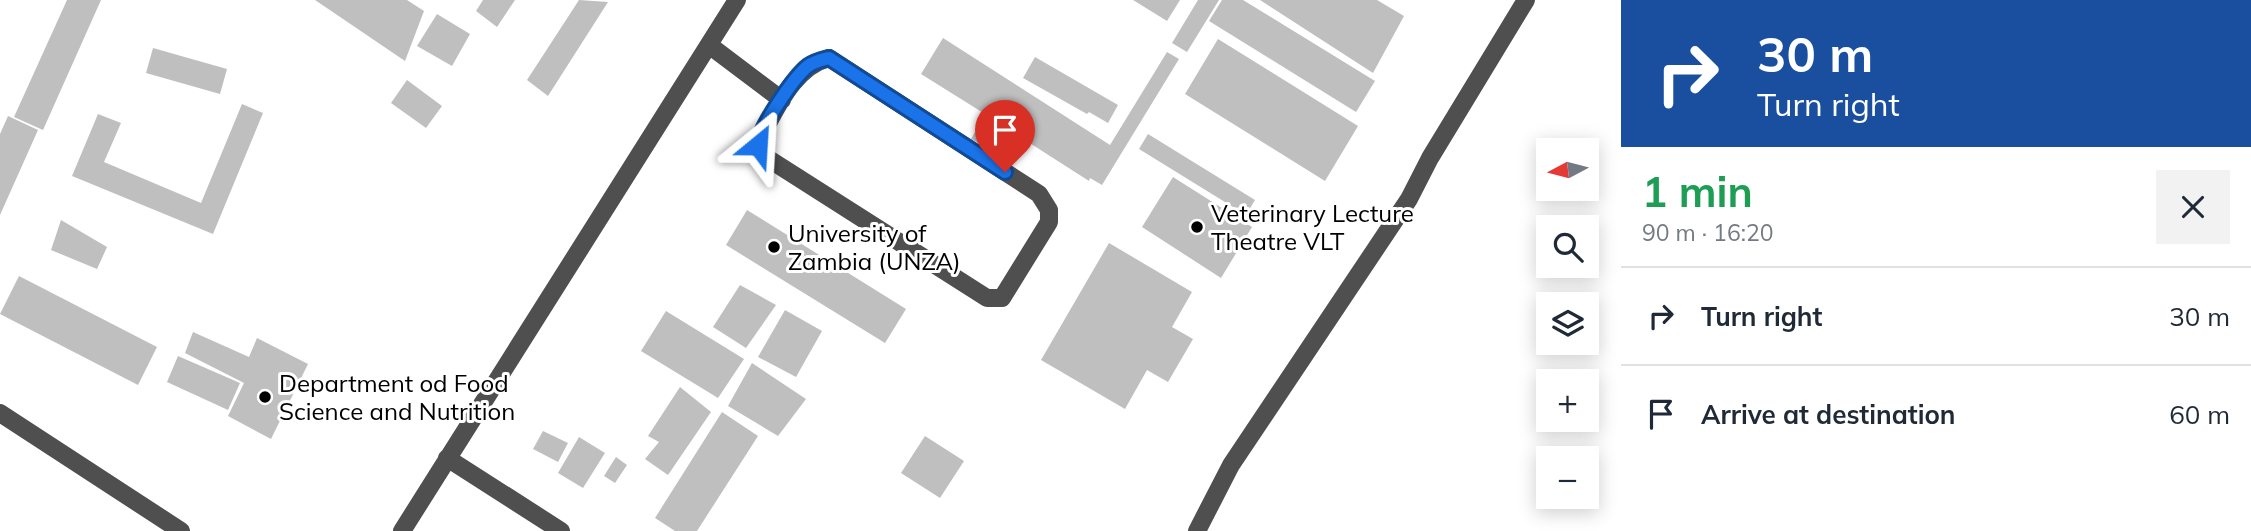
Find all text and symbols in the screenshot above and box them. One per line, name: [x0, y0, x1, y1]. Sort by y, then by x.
text: 30 m: [1757, 23, 1873, 84]
icon: right: [1642, 28, 1733, 119]
text: Turn right: [1757, 84, 1900, 124]
pin: [975, 100, 1035, 172]
position arrow: [721, 108, 795, 182]
icon: arrive: [986, 111, 1024, 149]
north arrow: [1536, 138, 1600, 201]
map controls: [1536, 138, 1599, 509]
text: 1 min: [1642, 165, 1753, 218]
button: close: [2156, 170, 2230, 244]
place label: Veterinary Lecture Theatre VLT: [1211, 198, 1414, 256]
button: search: [1536, 215, 1599, 278]
place label: University of Zambia (UNZA): [788, 218, 961, 276]
text: 90 m · 16:20: [1642, 218, 1774, 247]
marker: Veterinary Lecture Theatre VLT: [1189, 219, 1205, 235]
marker: University of Zambia (UNZA): [766, 239, 782, 255]
button: layers: [1536, 292, 1599, 355]
icon: right: [1642, 297, 1680, 335]
text: Turn right: [1701, 300, 1822, 333]
text: 30 m: [2169, 300, 2230, 333]
place label: Department od Food Science and Nutrition: [279, 368, 515, 426]
button: +: [1536, 369, 1599, 432]
marker: Department od Food Science and Nutrition: [257, 389, 273, 405]
icon: arrive: [1642, 395, 1680, 433]
text: Arrive at destination: [1701, 398, 1956, 431]
text: 60 m: [2169, 398, 2230, 431]
button: −: [1536, 446, 1599, 509]

